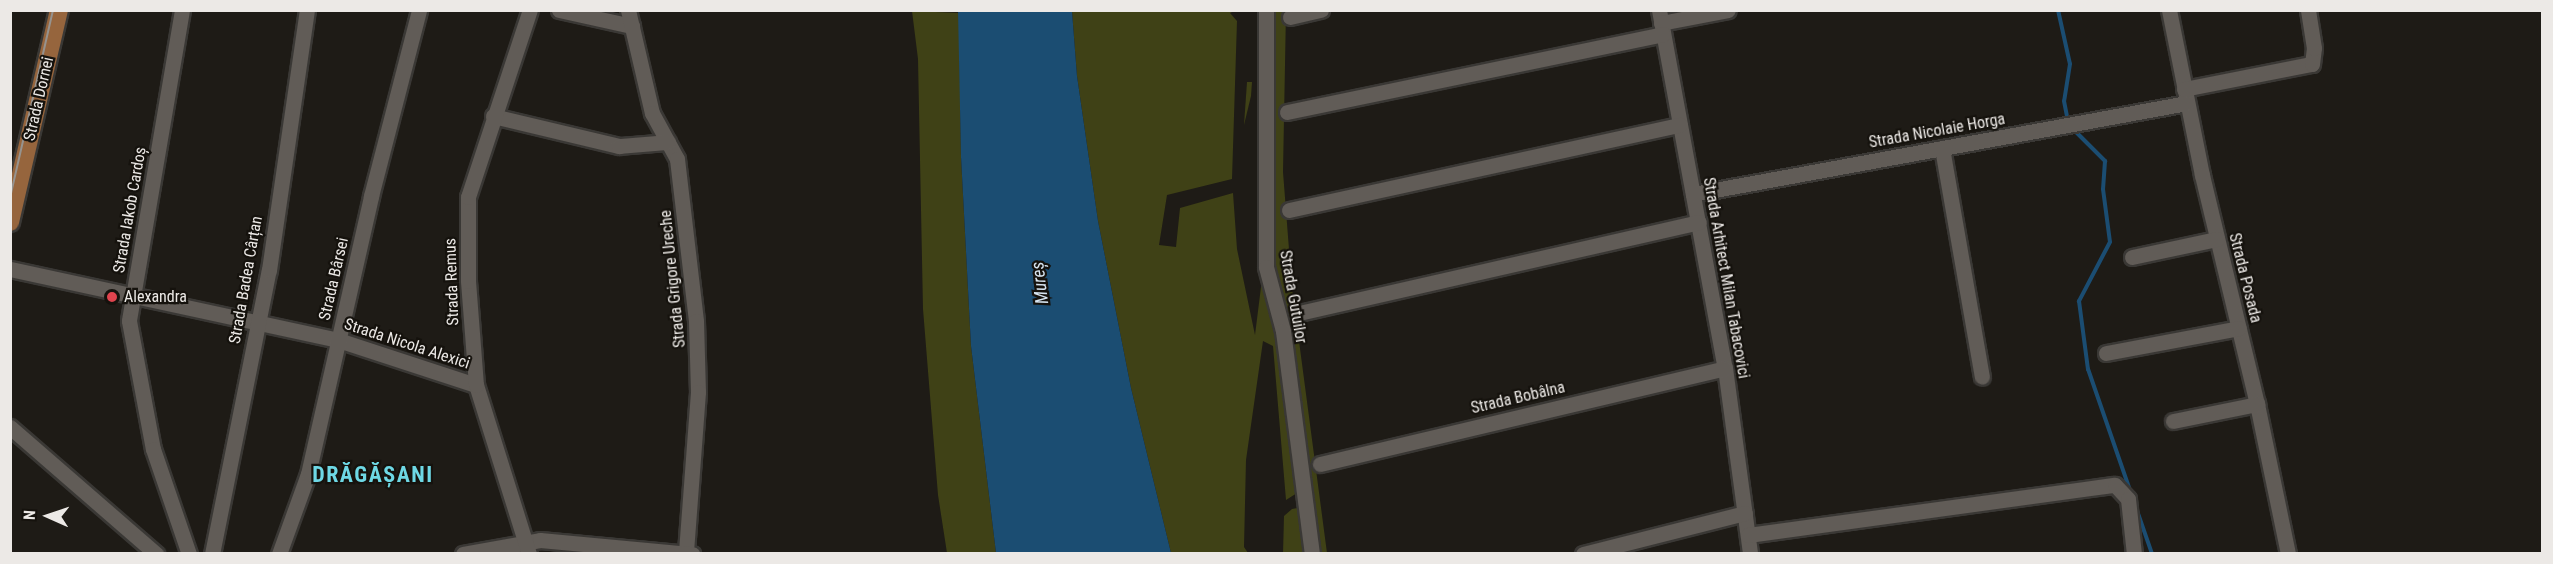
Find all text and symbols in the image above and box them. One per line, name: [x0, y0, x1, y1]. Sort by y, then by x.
street label: Strada Dornei: [20, 55, 58, 143]
street label: Strada Nicolaie Horga: [1867, 110, 2007, 152]
street label: Strada Iakob Cardoș: [109, 145, 151, 275]
street label: Strada Arhitect Milan Tabacovici: [1699, 176, 1753, 380]
street label: Strada Grigore Ureche: [656, 209, 690, 349]
street label: Strada Badea Cârțan: [225, 215, 267, 345]
street label: Strada Posada: [2225, 231, 2265, 325]
street label: Strada Bârsei: [315, 236, 353, 322]
street label: Strada Remus: [441, 238, 463, 326]
street label: Strada Gutuilor: [1275, 249, 1311, 345]
water label: Mureș: [1027, 260, 1053, 306]
place label: Alexandra: [124, 287, 187, 307]
marker: Alexandra: [105, 290, 119, 304]
street label: Strada Nicola Alexici: [342, 315, 472, 373]
street label: Strada Bobâlna: [1469, 378, 1567, 418]
district label: DRĂGĂȘANI: [312, 462, 434, 488]
north arrow: [18, 486, 78, 546]
text: N: [20, 510, 39, 520]

